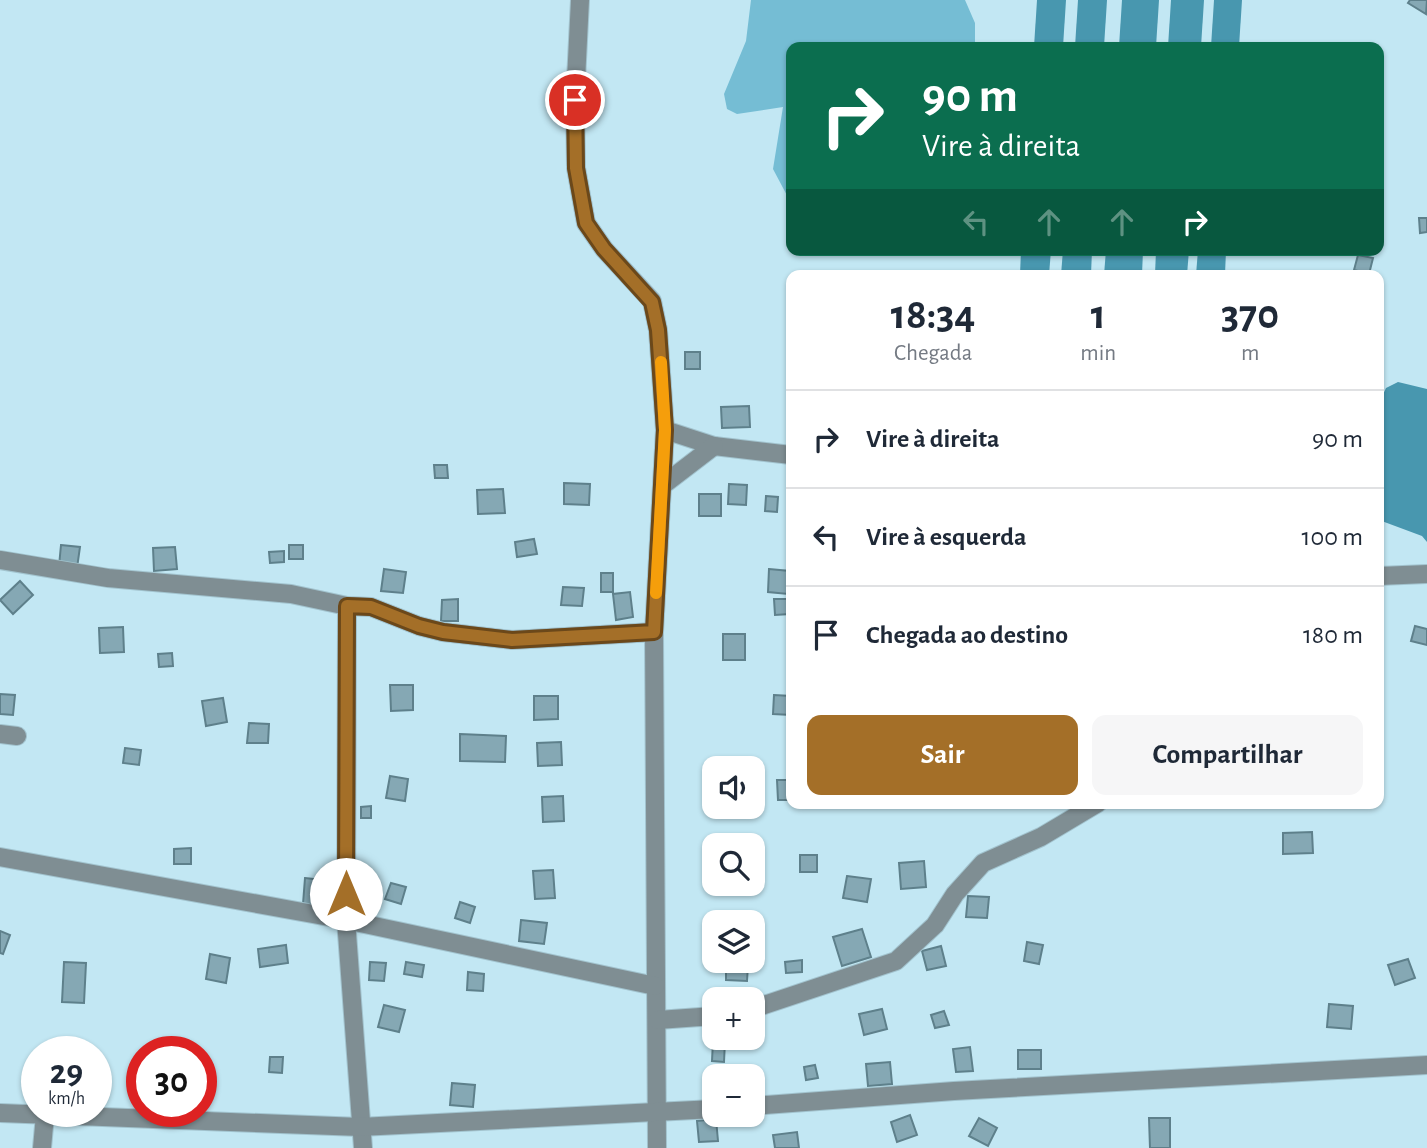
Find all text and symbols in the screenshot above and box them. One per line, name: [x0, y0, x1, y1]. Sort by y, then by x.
pin: [545, 70, 605, 130]
icon: right: [807, 70, 898, 161]
text: 90 m: [922, 72, 1018, 121]
icon: arrive: [556, 81, 594, 119]
text: Vire à direita: [922, 130, 1080, 162]
icon: left: [957, 203, 995, 241]
icon: ahead: [1030, 203, 1068, 241]
icon: ahead: [1103, 203, 1141, 241]
icon: right: [1176, 203, 1214, 241]
text: 18:34: [891, 294, 976, 336]
text: 1: [1091, 294, 1106, 336]
text: 370: [1221, 294, 1279, 336]
text: Chegada: [894, 342, 972, 365]
text: min: [1080, 342, 1116, 365]
text: m: [1241, 342, 1259, 365]
icon: right: [807, 420, 845, 458]
text: Vire à direita: [866, 426, 1000, 452]
text: 90 m: [1312, 426, 1363, 452]
icon: left: [807, 518, 845, 556]
text: Vire à esquerda: [866, 524, 1027, 550]
text: 100 m: [1302, 524, 1363, 550]
icon: arrive: [807, 616, 845, 654]
text: Chegada ao destino: [866, 622, 1068, 648]
text: 180 m: [1303, 622, 1363, 648]
button: Sair: [807, 715, 1078, 795]
button: Compartilhar: [1092, 715, 1363, 795]
map controls: [702, 756, 765, 1127]
button: sound: [702, 756, 765, 819]
button: search: [702, 833, 765, 896]
position arrow: [309, 857, 383, 931]
button: layers: [702, 910, 765, 973]
button: +: [702, 987, 765, 1050]
speed limit sign: 30: [126, 1036, 217, 1127]
text: 29: [50, 1055, 83, 1090]
button: −: [702, 1064, 765, 1127]
text: km/h: [48, 1090, 85, 1108]

